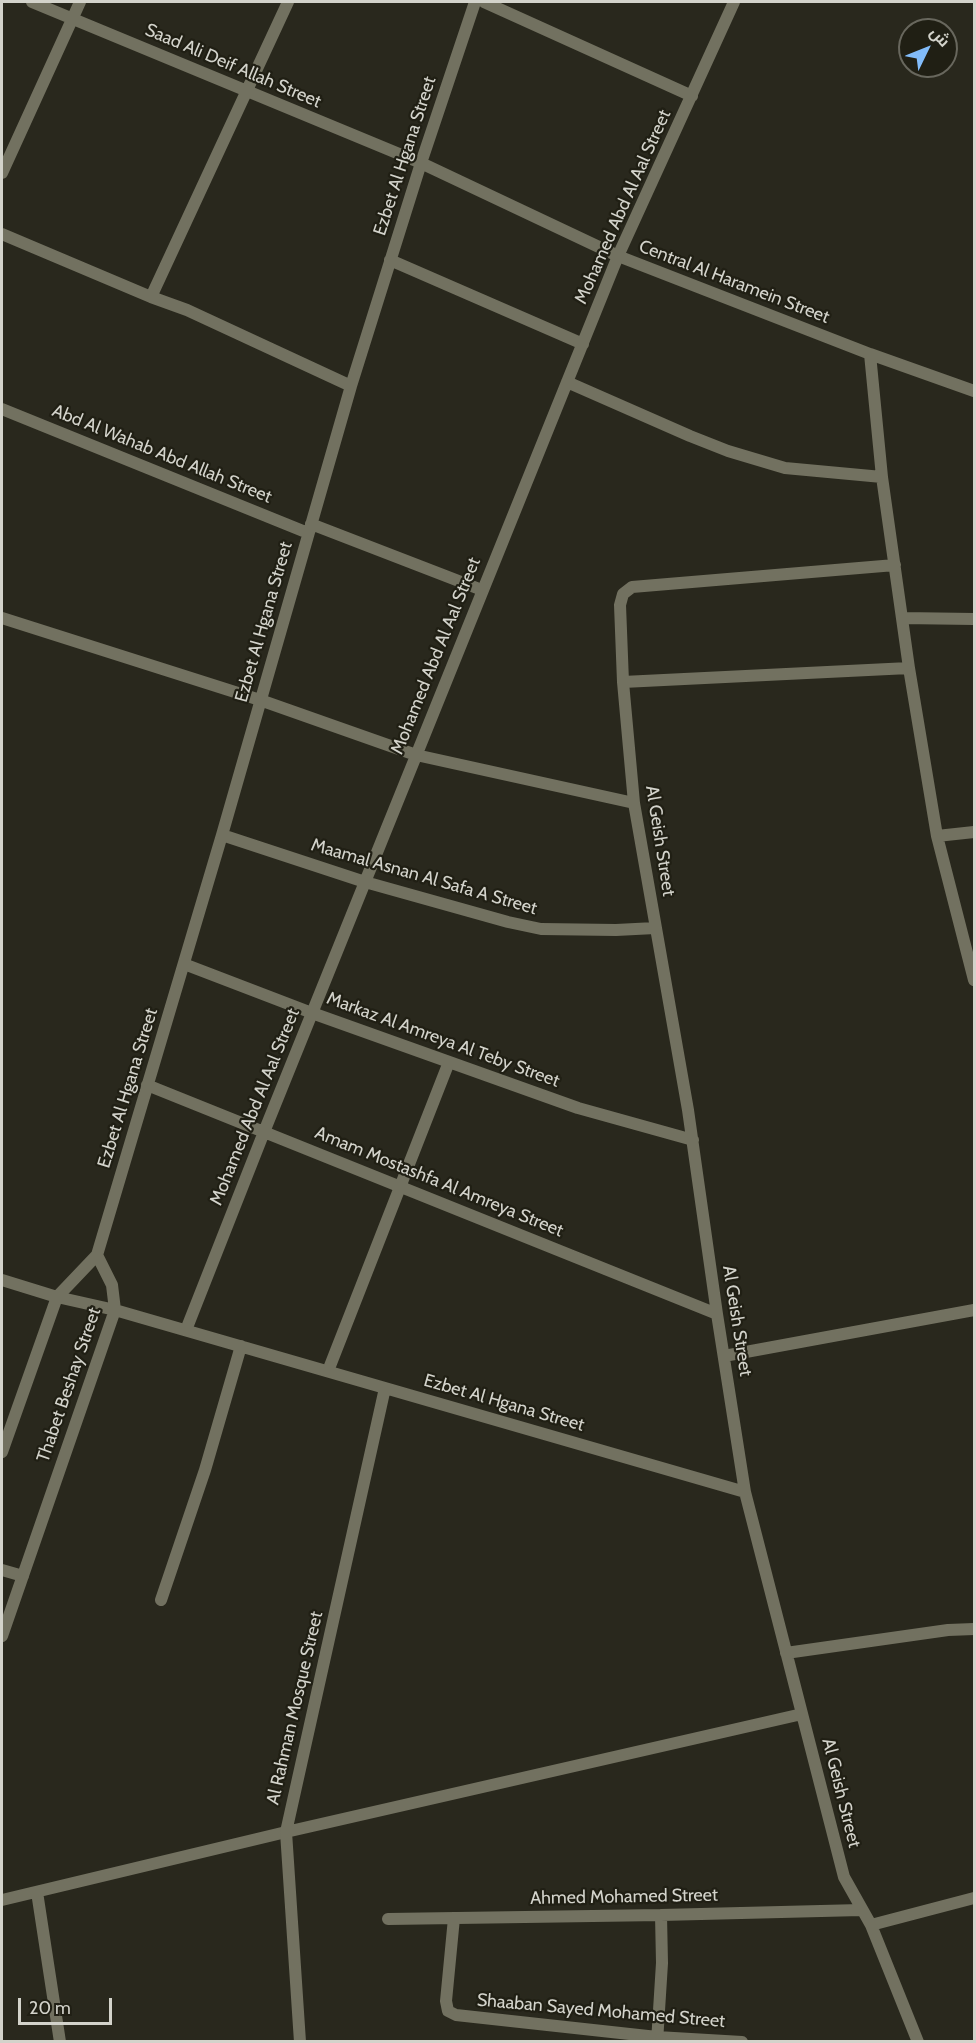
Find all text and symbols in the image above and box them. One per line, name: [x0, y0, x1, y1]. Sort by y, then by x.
north arrow: [898, 18, 958, 78]
street label: Saad Ali Deif Allah Street: [142, 19, 324, 113]
text: ش: [926, 23, 954, 51]
street label: Ezbet Al Hgana Street: [369, 74, 441, 238]
street label: Mohamed Abd Al Aal Street: [570, 107, 676, 307]
street label: Central Al Haramein Street: [636, 236, 832, 328]
street label: Abd Al Wahab Abd Allah Street: [49, 400, 275, 508]
street label: Ezbet Al Hgana Street: [231, 539, 297, 705]
street label: Mohamed Abd Al Aal Street: [387, 554, 485, 758]
street label: Al Geish Street: [641, 784, 679, 898]
street label: Maamal Asnan Al Safa A Street: [308, 834, 540, 920]
street label: Markaz Al Amreya Al Teby Street: [324, 988, 562, 1092]
street label: Ezbet Al Hgana Street: [93, 1005, 163, 1171]
street label: Mohamed Abd Al Aal Street: [206, 1005, 304, 1209]
street label: Amam Mostashfa Al Amreya Street: [312, 1122, 566, 1242]
street label: Al Geish Street: [718, 1264, 756, 1378]
street label: Thabet Beshay Street: [32, 1305, 106, 1465]
street label: Ezbet Al Hgana Street: [421, 1370, 587, 1436]
street label: Al Rahman Mosque Street: [262, 1609, 328, 1807]
street label: Al Geish Street: [817, 1736, 865, 1850]
street label: Ahmed Mohamed Street: [530, 1885, 718, 1909]
scale bar: [21, 1986, 116, 2024]
street label: Shaaban Sayed Mohamed Street: [476, 1989, 726, 2033]
text: 20 m: [29, 1997, 71, 2019]

